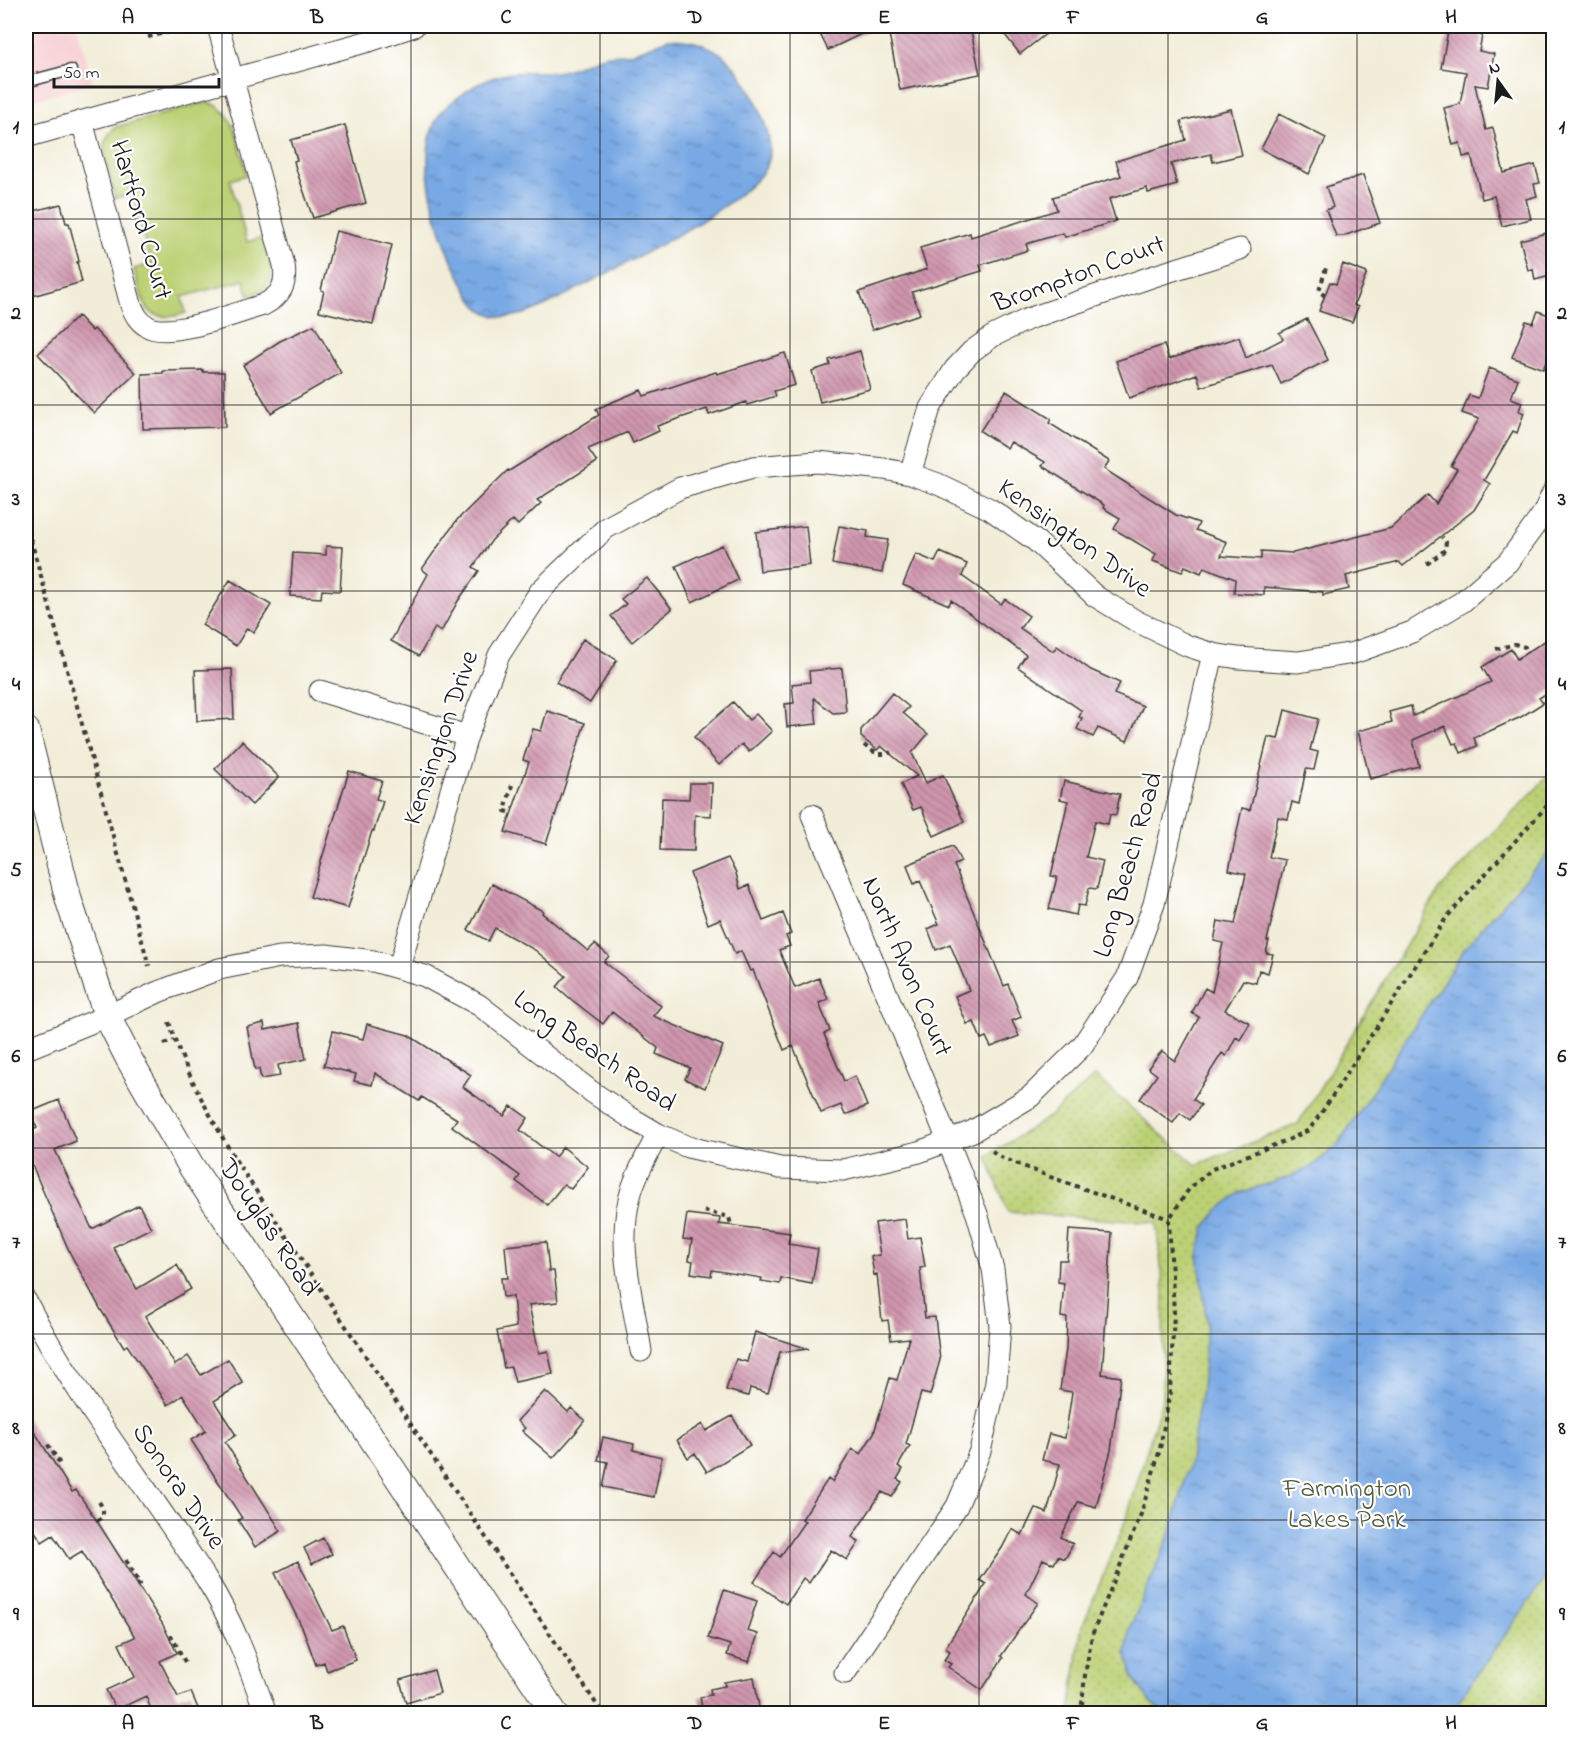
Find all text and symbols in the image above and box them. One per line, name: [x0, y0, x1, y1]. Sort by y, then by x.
text: A: [122, 4, 134, 33]
text: B: [309, 4, 324, 33]
text: C: [501, 4, 512, 33]
text: D: [687, 4, 702, 33]
text: E: [878, 4, 890, 33]
text: F: [1066, 4, 1080, 33]
text: G: [1256, 4, 1269, 33]
text: H: [1445, 4, 1457, 33]
scale bar: [54, 51, 219, 89]
north arrow: [1468, 51, 1528, 111]
text: N: [1486, 55, 1503, 81]
text: 50 m: [63, 61, 100, 87]
text: 1: [13, 114, 20, 143]
text: 1: [1559, 114, 1566, 143]
street label: Hartford Court: [99, 136, 181, 304]
street label: Brompton Court: [986, 226, 1171, 325]
text: 2: [10, 300, 21, 329]
text: 2: [1556, 300, 1567, 329]
street label: Kensington Drive: [989, 470, 1160, 609]
text: 3: [11, 486, 20, 515]
text: 3: [1557, 486, 1566, 515]
street label: Kensington Drive: [394, 645, 490, 830]
text: 4: [12, 671, 21, 700]
text: 4: [1558, 671, 1567, 700]
street label: Long Beach Road: [1084, 768, 1174, 962]
text: 5: [10, 857, 22, 886]
text: 5: [1556, 857, 1568, 886]
street label: North Avon Court: [851, 871, 961, 1063]
street label: Long Beach Road: [504, 981, 684, 1123]
text: 6: [12, 1043, 21, 1072]
text: 6: [1558, 1043, 1567, 1072]
street label: Douglas Road: [207, 1151, 329, 1305]
text: 7: [12, 1229, 21, 1258]
text: 7: [1558, 1229, 1567, 1258]
text: 8: [11, 1415, 20, 1444]
text: 8: [1557, 1415, 1566, 1444]
street label: Sonora Drive: [121, 1416, 235, 1559]
park label: Farmington Lakes Park: [1282, 1470, 1411, 1540]
text: 9: [12, 1601, 20, 1630]
text: 9: [1558, 1601, 1566, 1630]
text: A: [122, 1710, 134, 1739]
text: B: [309, 1710, 324, 1739]
text: C: [501, 1710, 512, 1739]
text: D: [687, 1710, 702, 1739]
text: E: [878, 1710, 890, 1739]
text: F: [1066, 1710, 1080, 1739]
text: G: [1256, 1710, 1269, 1739]
text: H: [1445, 1710, 1457, 1739]

